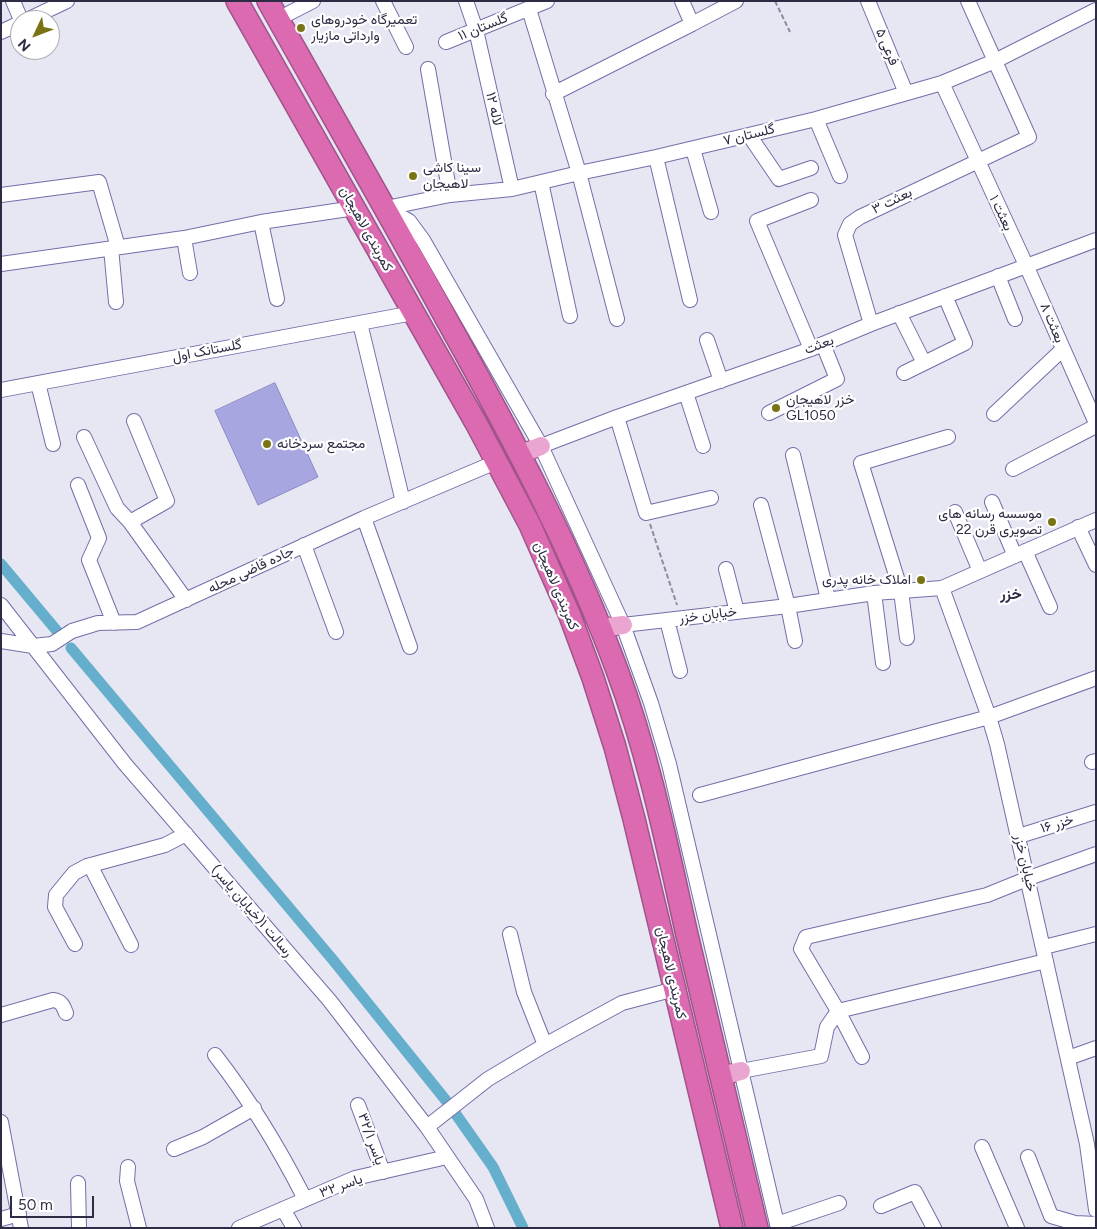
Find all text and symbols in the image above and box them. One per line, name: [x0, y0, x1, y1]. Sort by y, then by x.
street label: گلستان ۱۱: [456, 9, 510, 45]
north arrow: [10, 10, 60, 60]
place label: تعمیرگاه خودروهای وارداتی مازیار: [311, 12, 417, 44]
marker: تعمیرگاه خودروهای وارداتی مازیار: [295, 22, 307, 34]
street label: فرعی ۵: [872, 26, 902, 68]
text: N: [14, 35, 34, 55]
street label: لاله ۱۲: [482, 91, 506, 127]
street label: گلستان ۷: [721, 120, 777, 150]
place label: سینا کاشی لاهیجان: [423, 160, 481, 192]
marker: سینا کاشی لاهیجان: [407, 170, 419, 182]
street label: کمربندی لاهیجان: [336, 184, 396, 274]
street label: بعثت ۳: [869, 184, 915, 218]
street label: بعثت ۱: [985, 192, 1017, 234]
street label: بعثت ۸: [1036, 300, 1068, 346]
street label: بعثت: [802, 332, 836, 358]
street label: گلستانک اول: [171, 336, 243, 366]
place label: خزر لاهیجان GL1050: [786, 392, 854, 424]
marker: خزر لاهیجان GL1050: [770, 402, 782, 414]
place label: مجتمع سردخانه: [277, 436, 365, 452]
marker: مجتمع سردخانه: [261, 438, 273, 450]
place label: موسسه رسانه های تصویری قرن 22: [938, 506, 1042, 538]
marker: موسسه رسانه های تصویری قرن 22: [1046, 516, 1058, 528]
street label: کمربندی لاهیجان: [530, 539, 582, 633]
street label: جاده قاضی محله: [205, 543, 297, 597]
place label: املاک خانه پدری: [822, 572, 911, 588]
marker: املاک خانه پدری: [915, 574, 927, 586]
district label: خزر: [1000, 586, 1022, 604]
street label: خیابان خزر: [678, 603, 738, 627]
street label: خزر ۱۶: [1038, 811, 1076, 837]
street label: خیابان خزر: [1010, 833, 1040, 893]
street label: رسالت ۱(خیابان یاسر): [208, 862, 296, 960]
street label: کمربندی لاهیجان: [652, 925, 690, 1021]
street label: یاسر ۳۲/۱: [354, 1111, 388, 1167]
street label: یاسر ۳۲: [317, 1170, 365, 1202]
scale bar: [12, 1186, 96, 1218]
text: 50 m: [18, 1196, 53, 1214]

